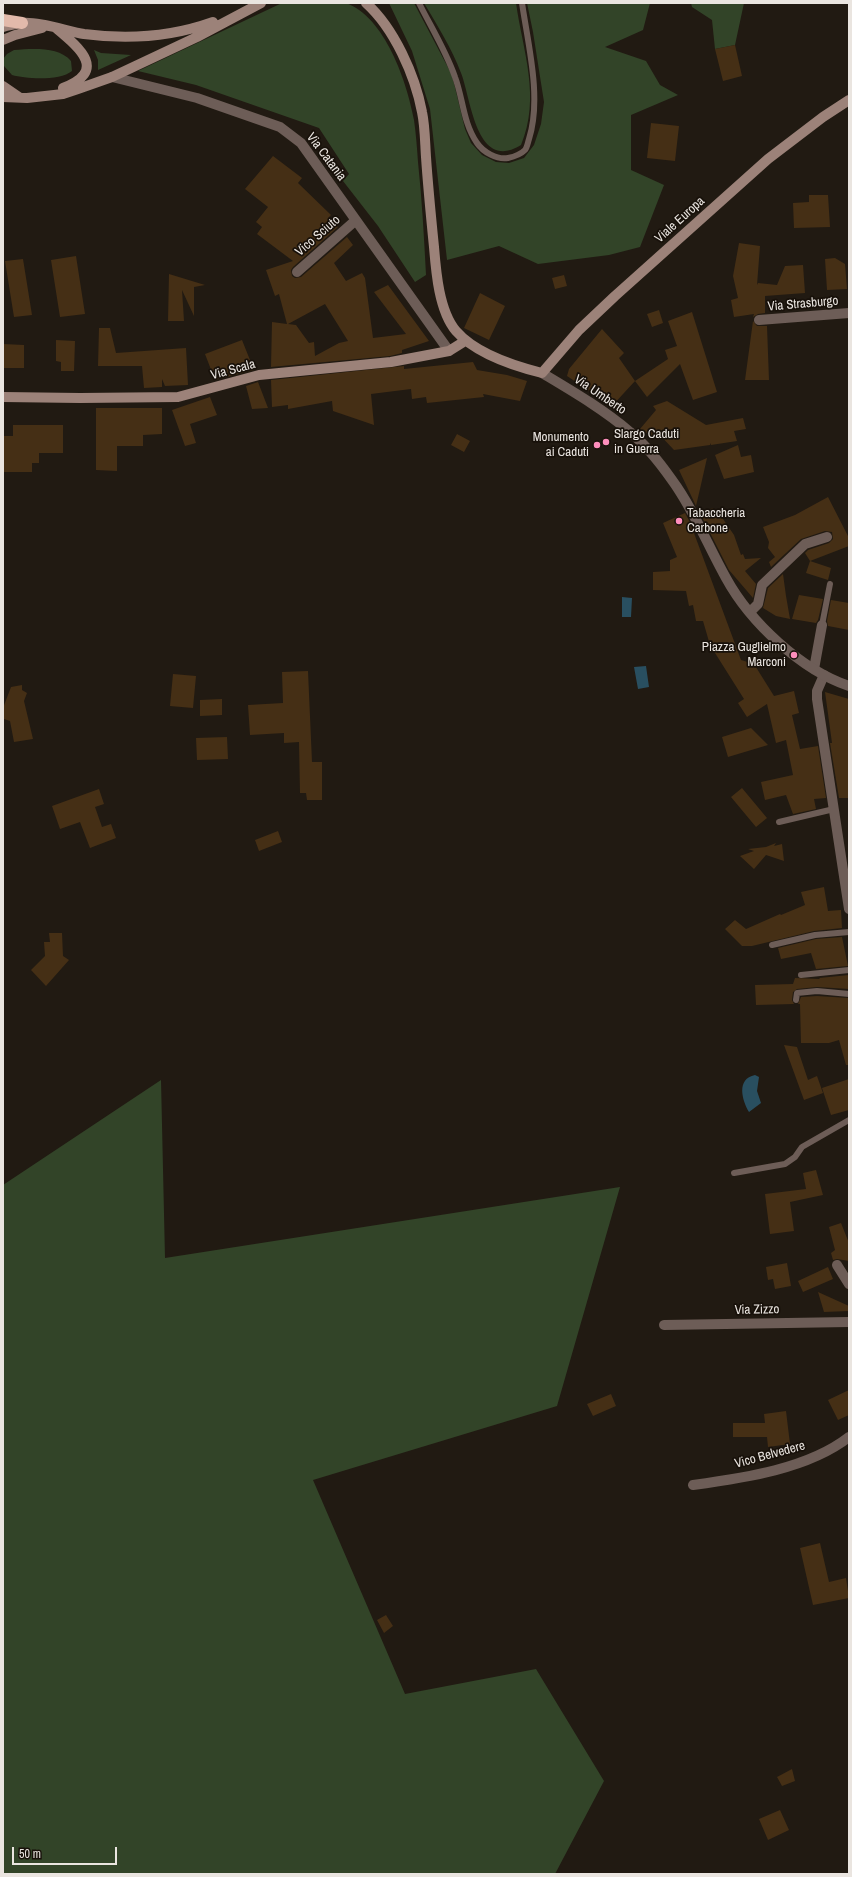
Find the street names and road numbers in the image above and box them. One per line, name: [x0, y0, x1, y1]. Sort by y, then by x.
street label: Via Catania: [303, 130, 349, 184]
street label: Viale Europa: [652, 194, 708, 246]
street label: Vico Sciuto: [292, 212, 344, 260]
street label: Via Strasburgo: [767, 293, 839, 315]
street label: Via Scala: [209, 357, 257, 383]
street label: Via Umberto: [571, 372, 629, 418]
street label: Via Zizzo: [734, 1302, 780, 1318]
street label: Vico Belvedere: [733, 1438, 807, 1472]

